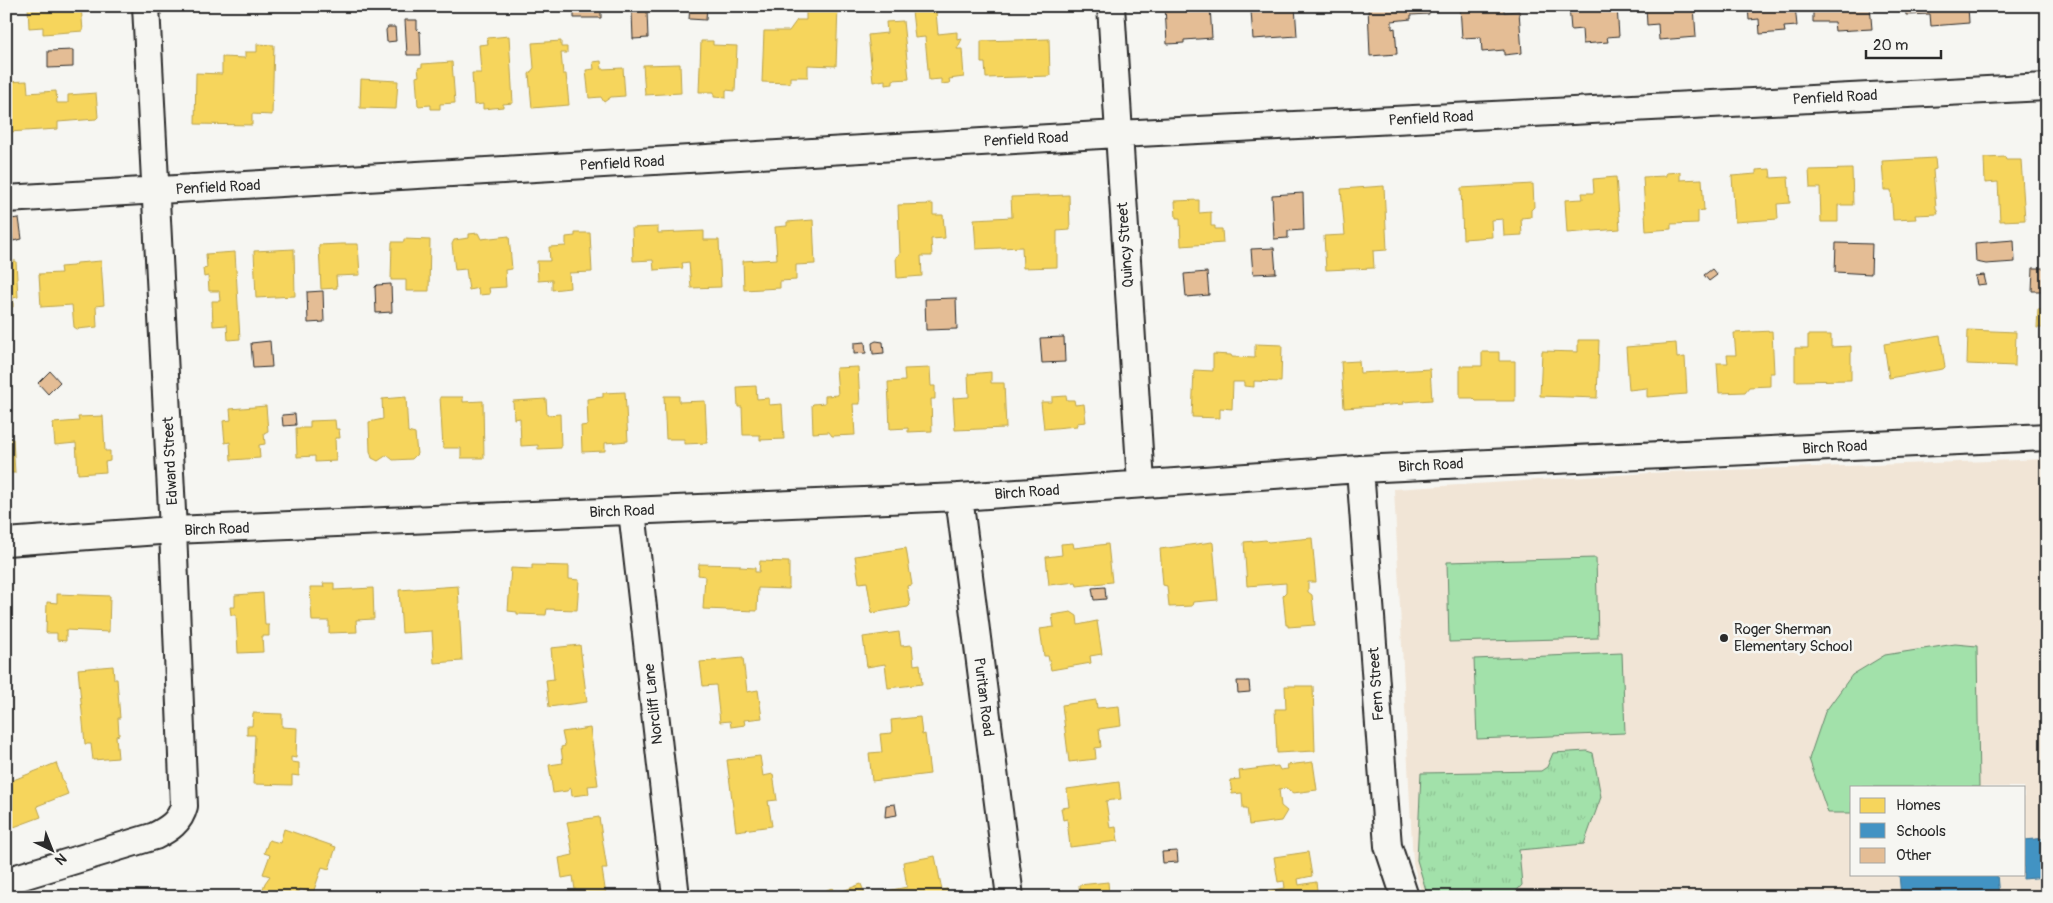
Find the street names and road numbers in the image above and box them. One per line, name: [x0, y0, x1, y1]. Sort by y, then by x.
street label: Penfield Road: [1792, 86, 1878, 109]
street label: Penfield Road: [1388, 107, 1474, 130]
street label: Penfield Road: [983, 128, 1069, 151]
street label: Penfield Road: [579, 152, 665, 175]
street label: Penfield Road: [175, 176, 261, 199]
street label: Quincy Street: [1113, 201, 1138, 288]
street label: Edward Street: [159, 415, 182, 506]
street label: Birch Road: [1802, 436, 1868, 459]
street label: Birch Road: [1398, 454, 1464, 477]
street label: Birch Road: [994, 481, 1060, 504]
street label: Birch Road: [589, 501, 655, 522]
street label: Birch Road: [184, 519, 250, 540]
street label: Fern Street: [1364, 646, 1389, 721]
street label: Puritan Road: [969, 657, 998, 738]
street label: Norcliff Lane: [640, 662, 667, 745]

